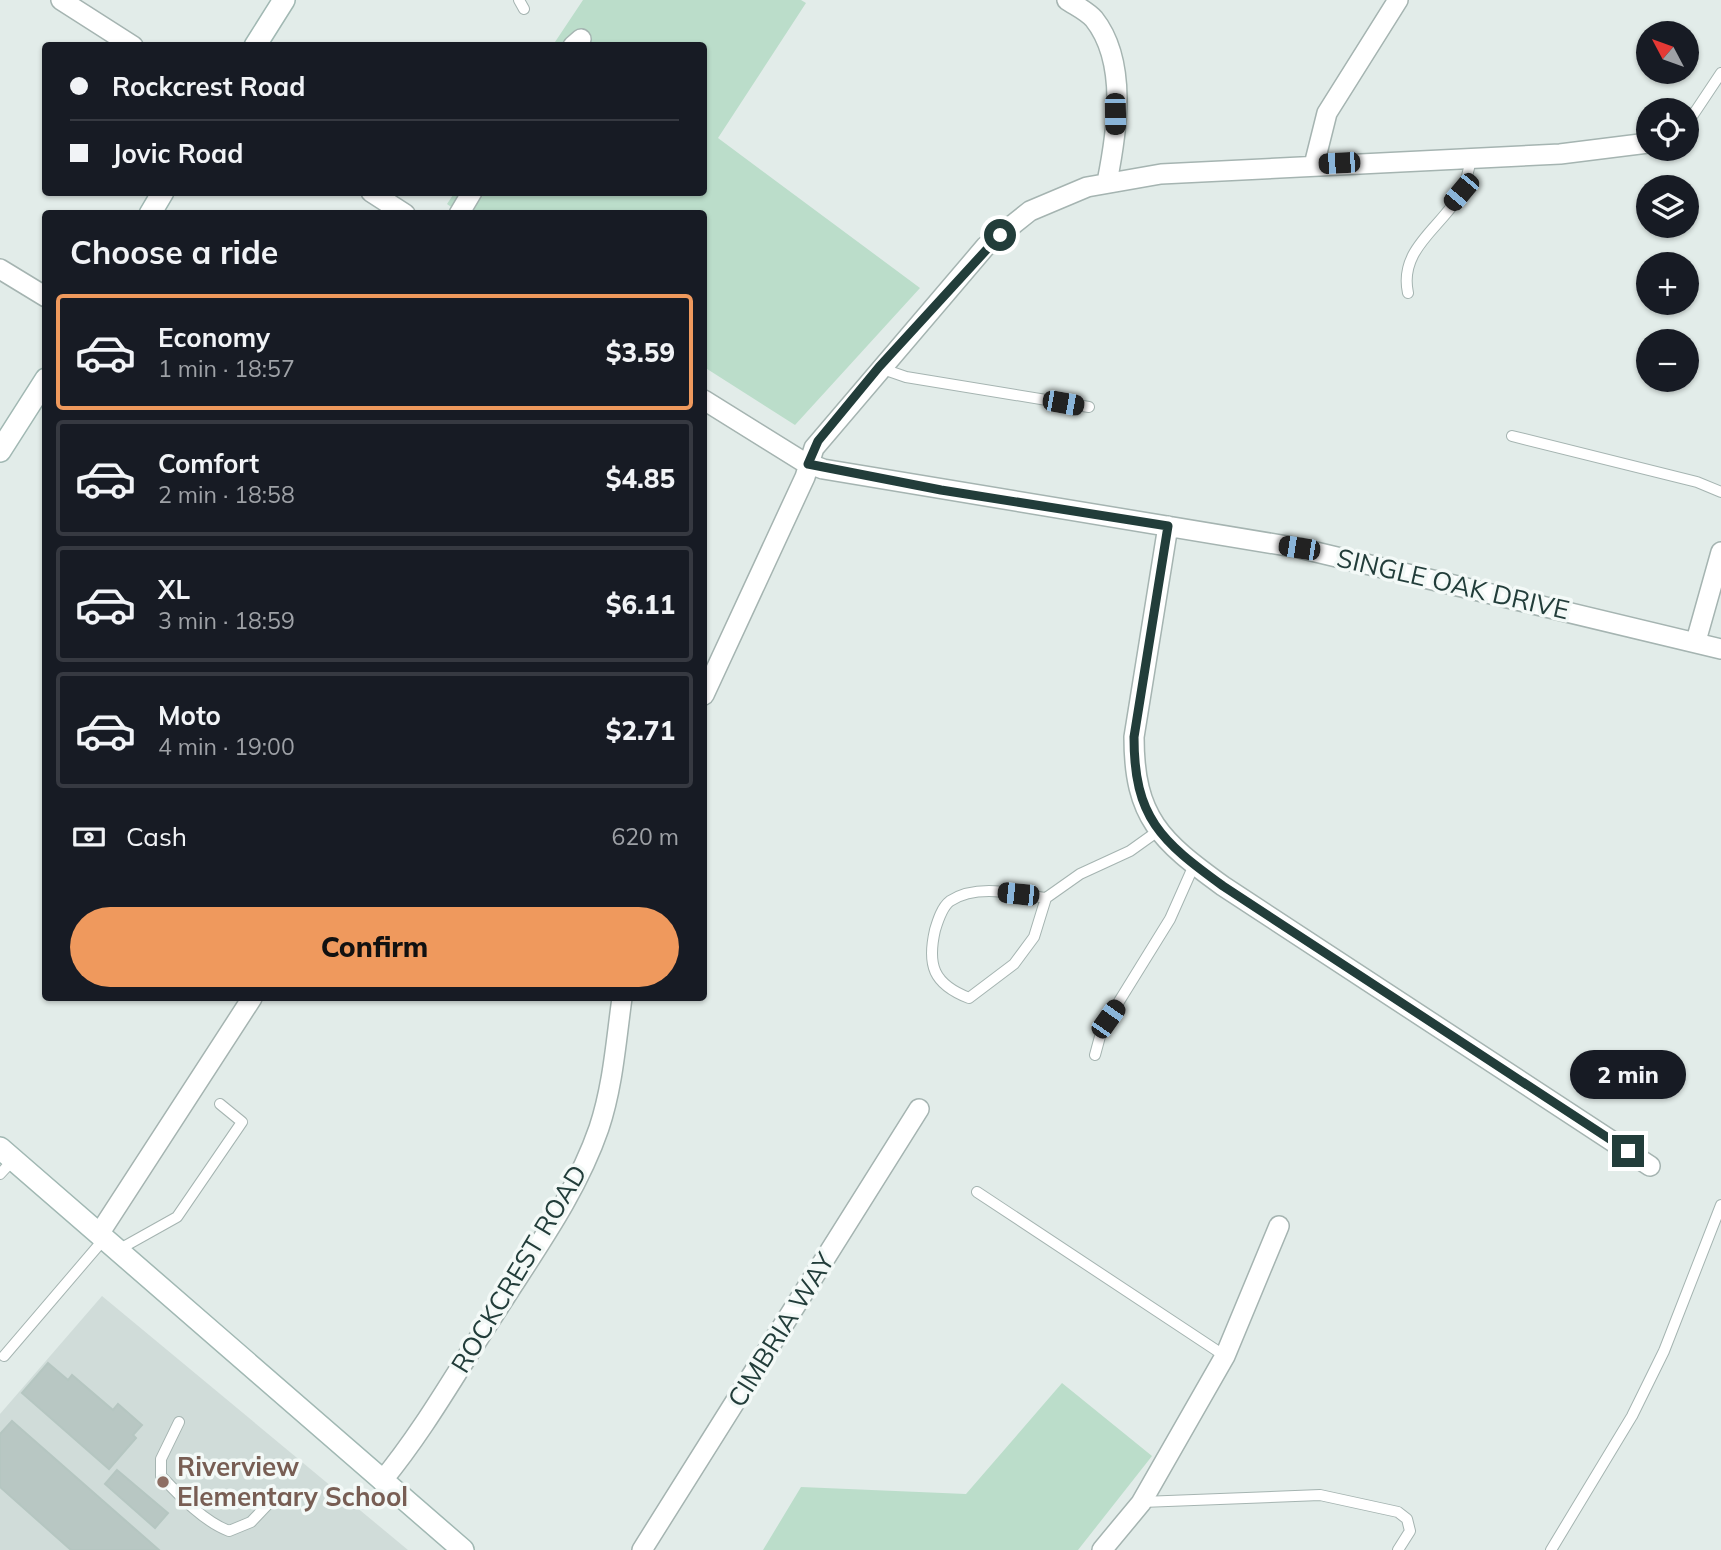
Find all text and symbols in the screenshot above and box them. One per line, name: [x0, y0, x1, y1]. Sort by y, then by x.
north arrow: [1636, 21, 1699, 84]
map controls: [1636, 21, 1699, 392]
text: Rockcrest Road: [112, 70, 305, 103]
car: [1105, 93, 1126, 135]
button: locate: [1636, 98, 1699, 161]
text: Jovic Road: [112, 137, 243, 170]
car: [1318, 151, 1361, 175]
car: [1440, 169, 1483, 215]
button: layers: [1636, 175, 1699, 238]
route start: [984, 219, 1016, 251]
text: Choose a ride: [70, 232, 278, 272]
button: +: [1636, 252, 1699, 315]
icon: car: [74, 321, 137, 384]
text: Economy: [158, 321, 270, 354]
button: −: [1636, 329, 1699, 392]
text: $3.59: [606, 336, 675, 369]
text: 1 min · 18:57: [158, 354, 295, 383]
car: [1041, 389, 1086, 417]
icon: car: [74, 447, 137, 510]
text: Comfort: [158, 447, 259, 480]
text: $4.85: [606, 462, 675, 495]
text: 2 min · 18:58: [158, 480, 295, 509]
car: [1277, 534, 1322, 562]
street label: SINGLE OAK DRIVE: [1334, 541, 1572, 626]
icon: car: [74, 573, 137, 636]
text: XL: [158, 573, 190, 606]
text: $6.11: [606, 588, 675, 621]
text: 3 min · 18:59: [158, 606, 295, 635]
icon: car: [74, 699, 137, 762]
text: Moto: [158, 699, 221, 732]
text: $2.71: [606, 714, 675, 747]
text: 4 min · 19:00: [158, 732, 295, 761]
icon: cash: [70, 818, 108, 856]
text: Cash: [126, 820, 187, 853]
text: 620 m: [611, 822, 679, 851]
car: [997, 881, 1040, 907]
button: Confirm: [70, 907, 679, 987]
car: [1088, 996, 1129, 1042]
callout: 2 min: [1570, 1050, 1686, 1098]
text: 2 min: [1597, 1060, 1659, 1089]
route end: [1612, 1135, 1644, 1167]
street label: ROCKCREST ROAD: [443, 1159, 594, 1379]
street label: CIMBRIA WAY: [720, 1245, 842, 1413]
place label: Riverview Elementary School: [177, 1450, 408, 1513]
marker: Riverview Elementary School: [155, 1474, 171, 1490]

